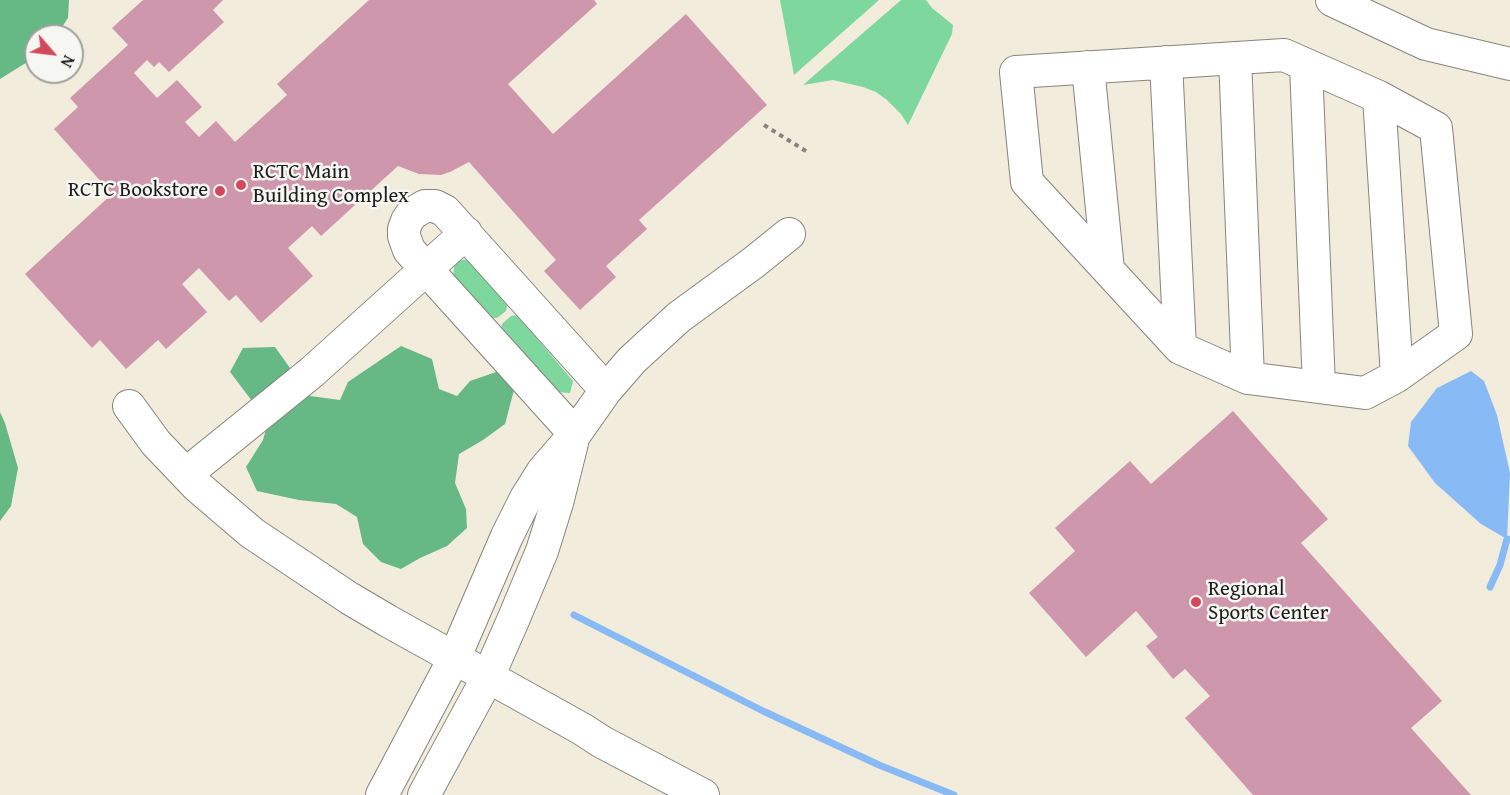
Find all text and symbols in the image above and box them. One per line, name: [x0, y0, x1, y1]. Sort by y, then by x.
north arrow: [24, 24, 84, 84]
text: N: [55, 51, 81, 72]
place label: RCTC Main Building Complex: [253, 160, 409, 210]
place label: RCTC Bookstore: [68, 178, 208, 204]
marker: RCTC Main Building Complex: [234, 178, 248, 192]
marker: RCTC Bookstore: [213, 184, 227, 198]
place label: Regional Sports Center: [1208, 577, 1328, 627]
marker: Regional Sports Center: [1189, 595, 1203, 609]

